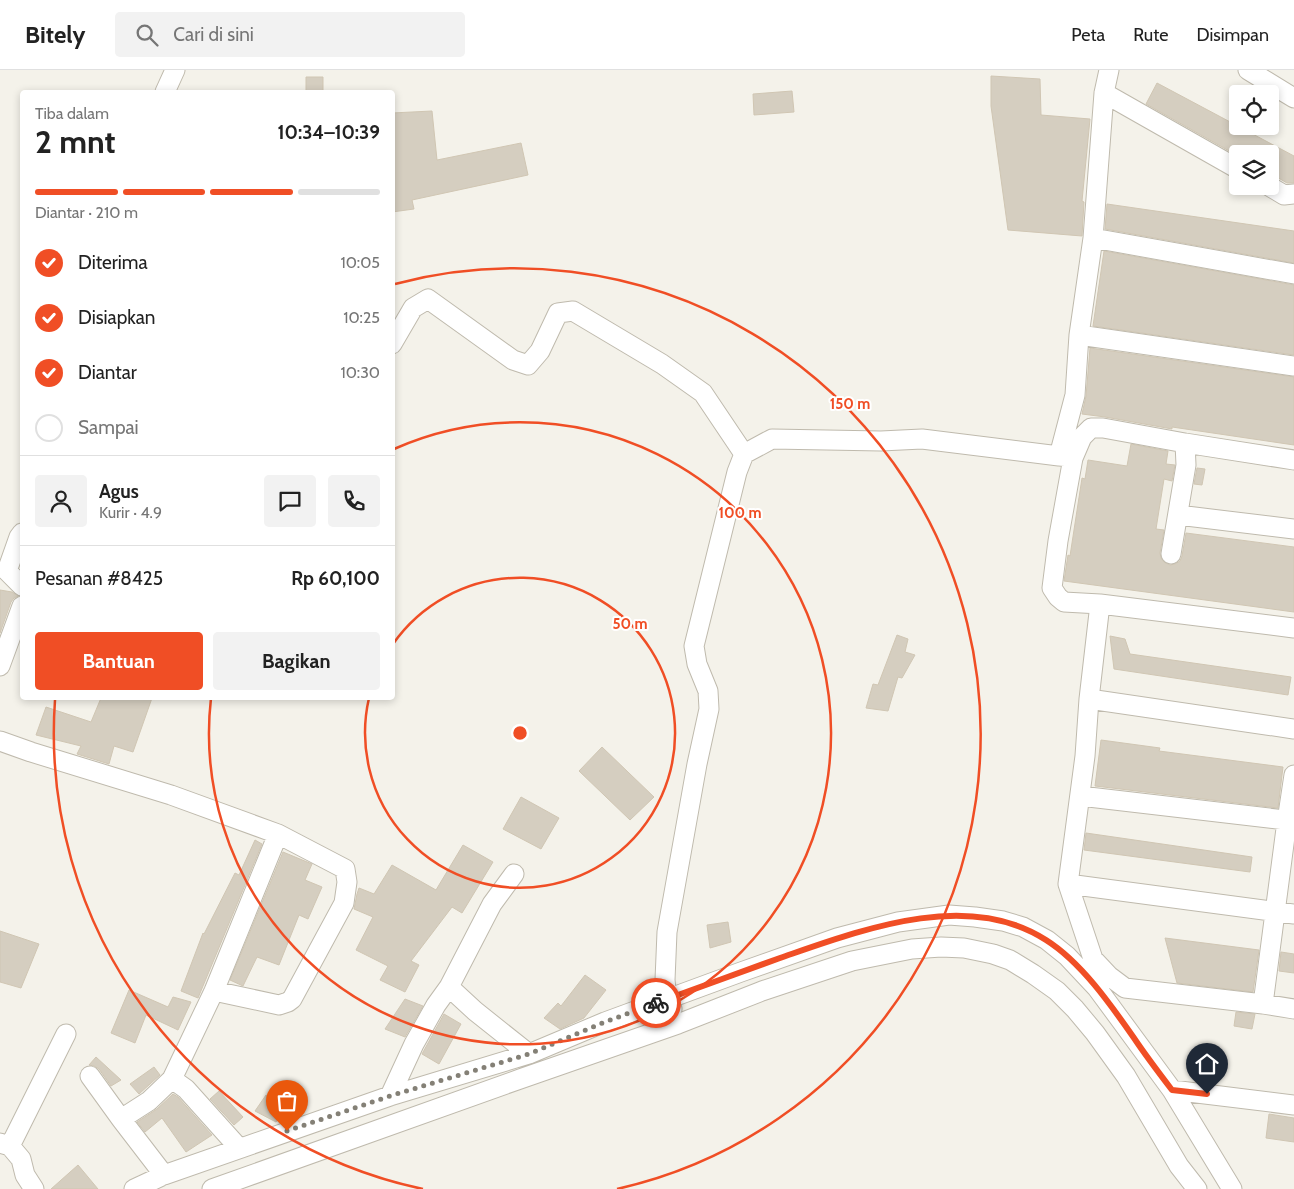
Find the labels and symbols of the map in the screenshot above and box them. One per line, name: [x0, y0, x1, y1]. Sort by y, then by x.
text: 150 m: [830, 395, 870, 413]
text: 100 m: [718, 504, 762, 522]
text: 50 m: [612, 615, 648, 633]
centre of rings: [511, 724, 529, 742]
courier: [631, 978, 681, 1028]
pin: [1186, 1043, 1228, 1094]
pin: [266, 1080, 308, 1131]

